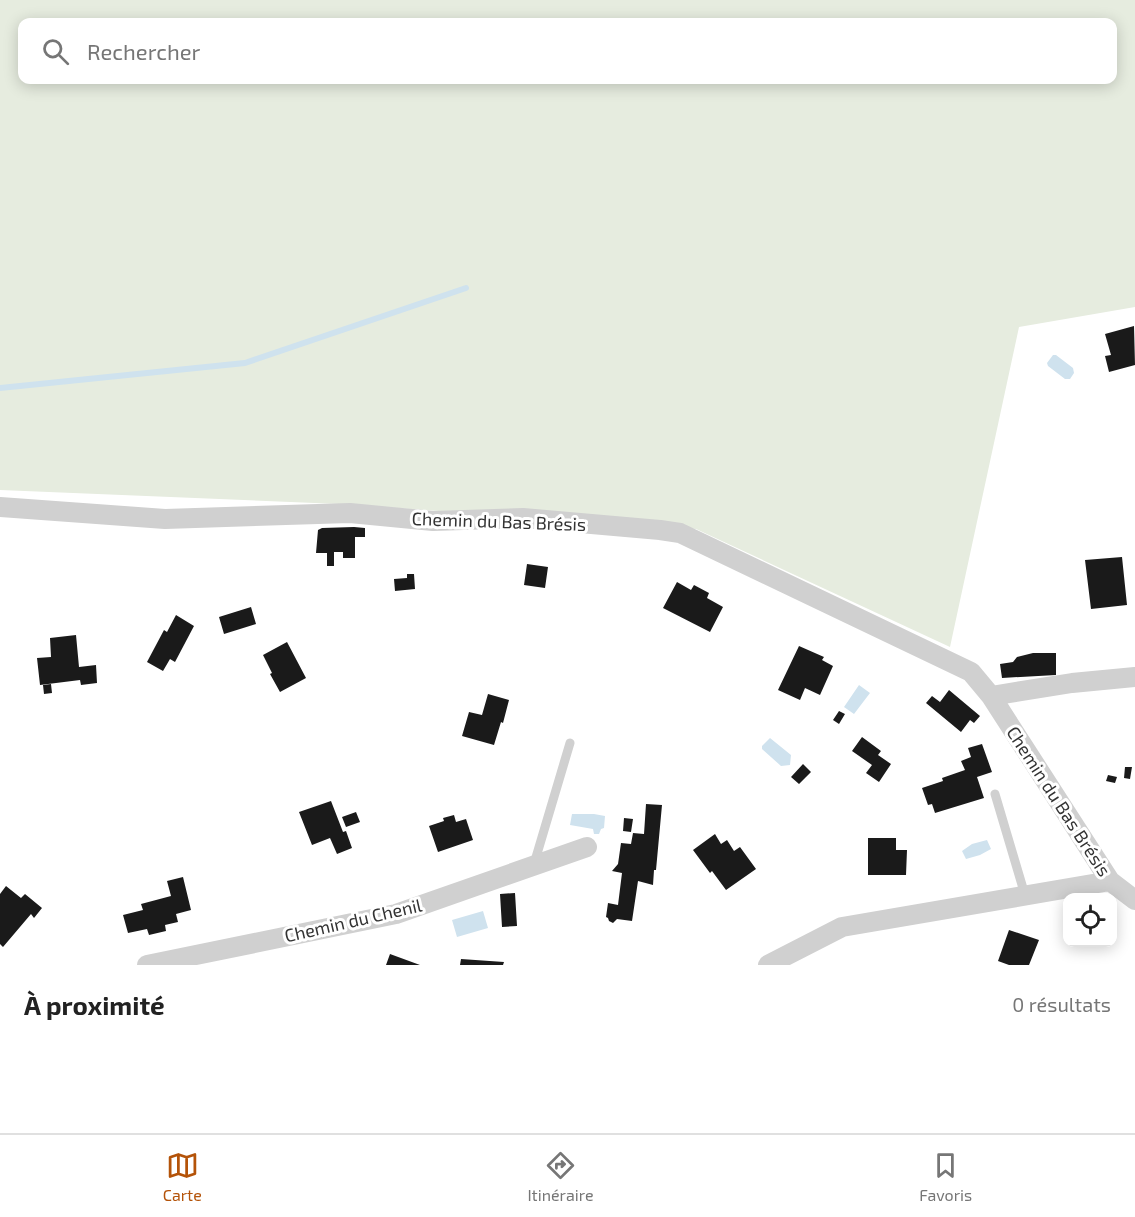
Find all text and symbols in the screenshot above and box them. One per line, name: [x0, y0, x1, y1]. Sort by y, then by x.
search box: [18, 18, 1117, 84]
icon: search: [39, 35, 72, 68]
text: Rechercher: [87, 38, 200, 64]
street label: Chemin du Bas Brésis: [411, 507, 587, 535]
street label: Chemin du Bas Brésis: [1002, 722, 1116, 880]
street label: Chemin du Chenil: [282, 893, 424, 947]
map controls: [1063, 893, 1117, 947]
button: locate: [1063, 893, 1117, 947]
text: À proximité: [24, 989, 165, 1020]
text: 0 résultats: [1012, 992, 1111, 1016]
tab: Carte: [163, 1149, 202, 1204]
tab: Itinéraire: [527, 1149, 594, 1204]
tab: Favoris: [919, 1149, 972, 1204]

